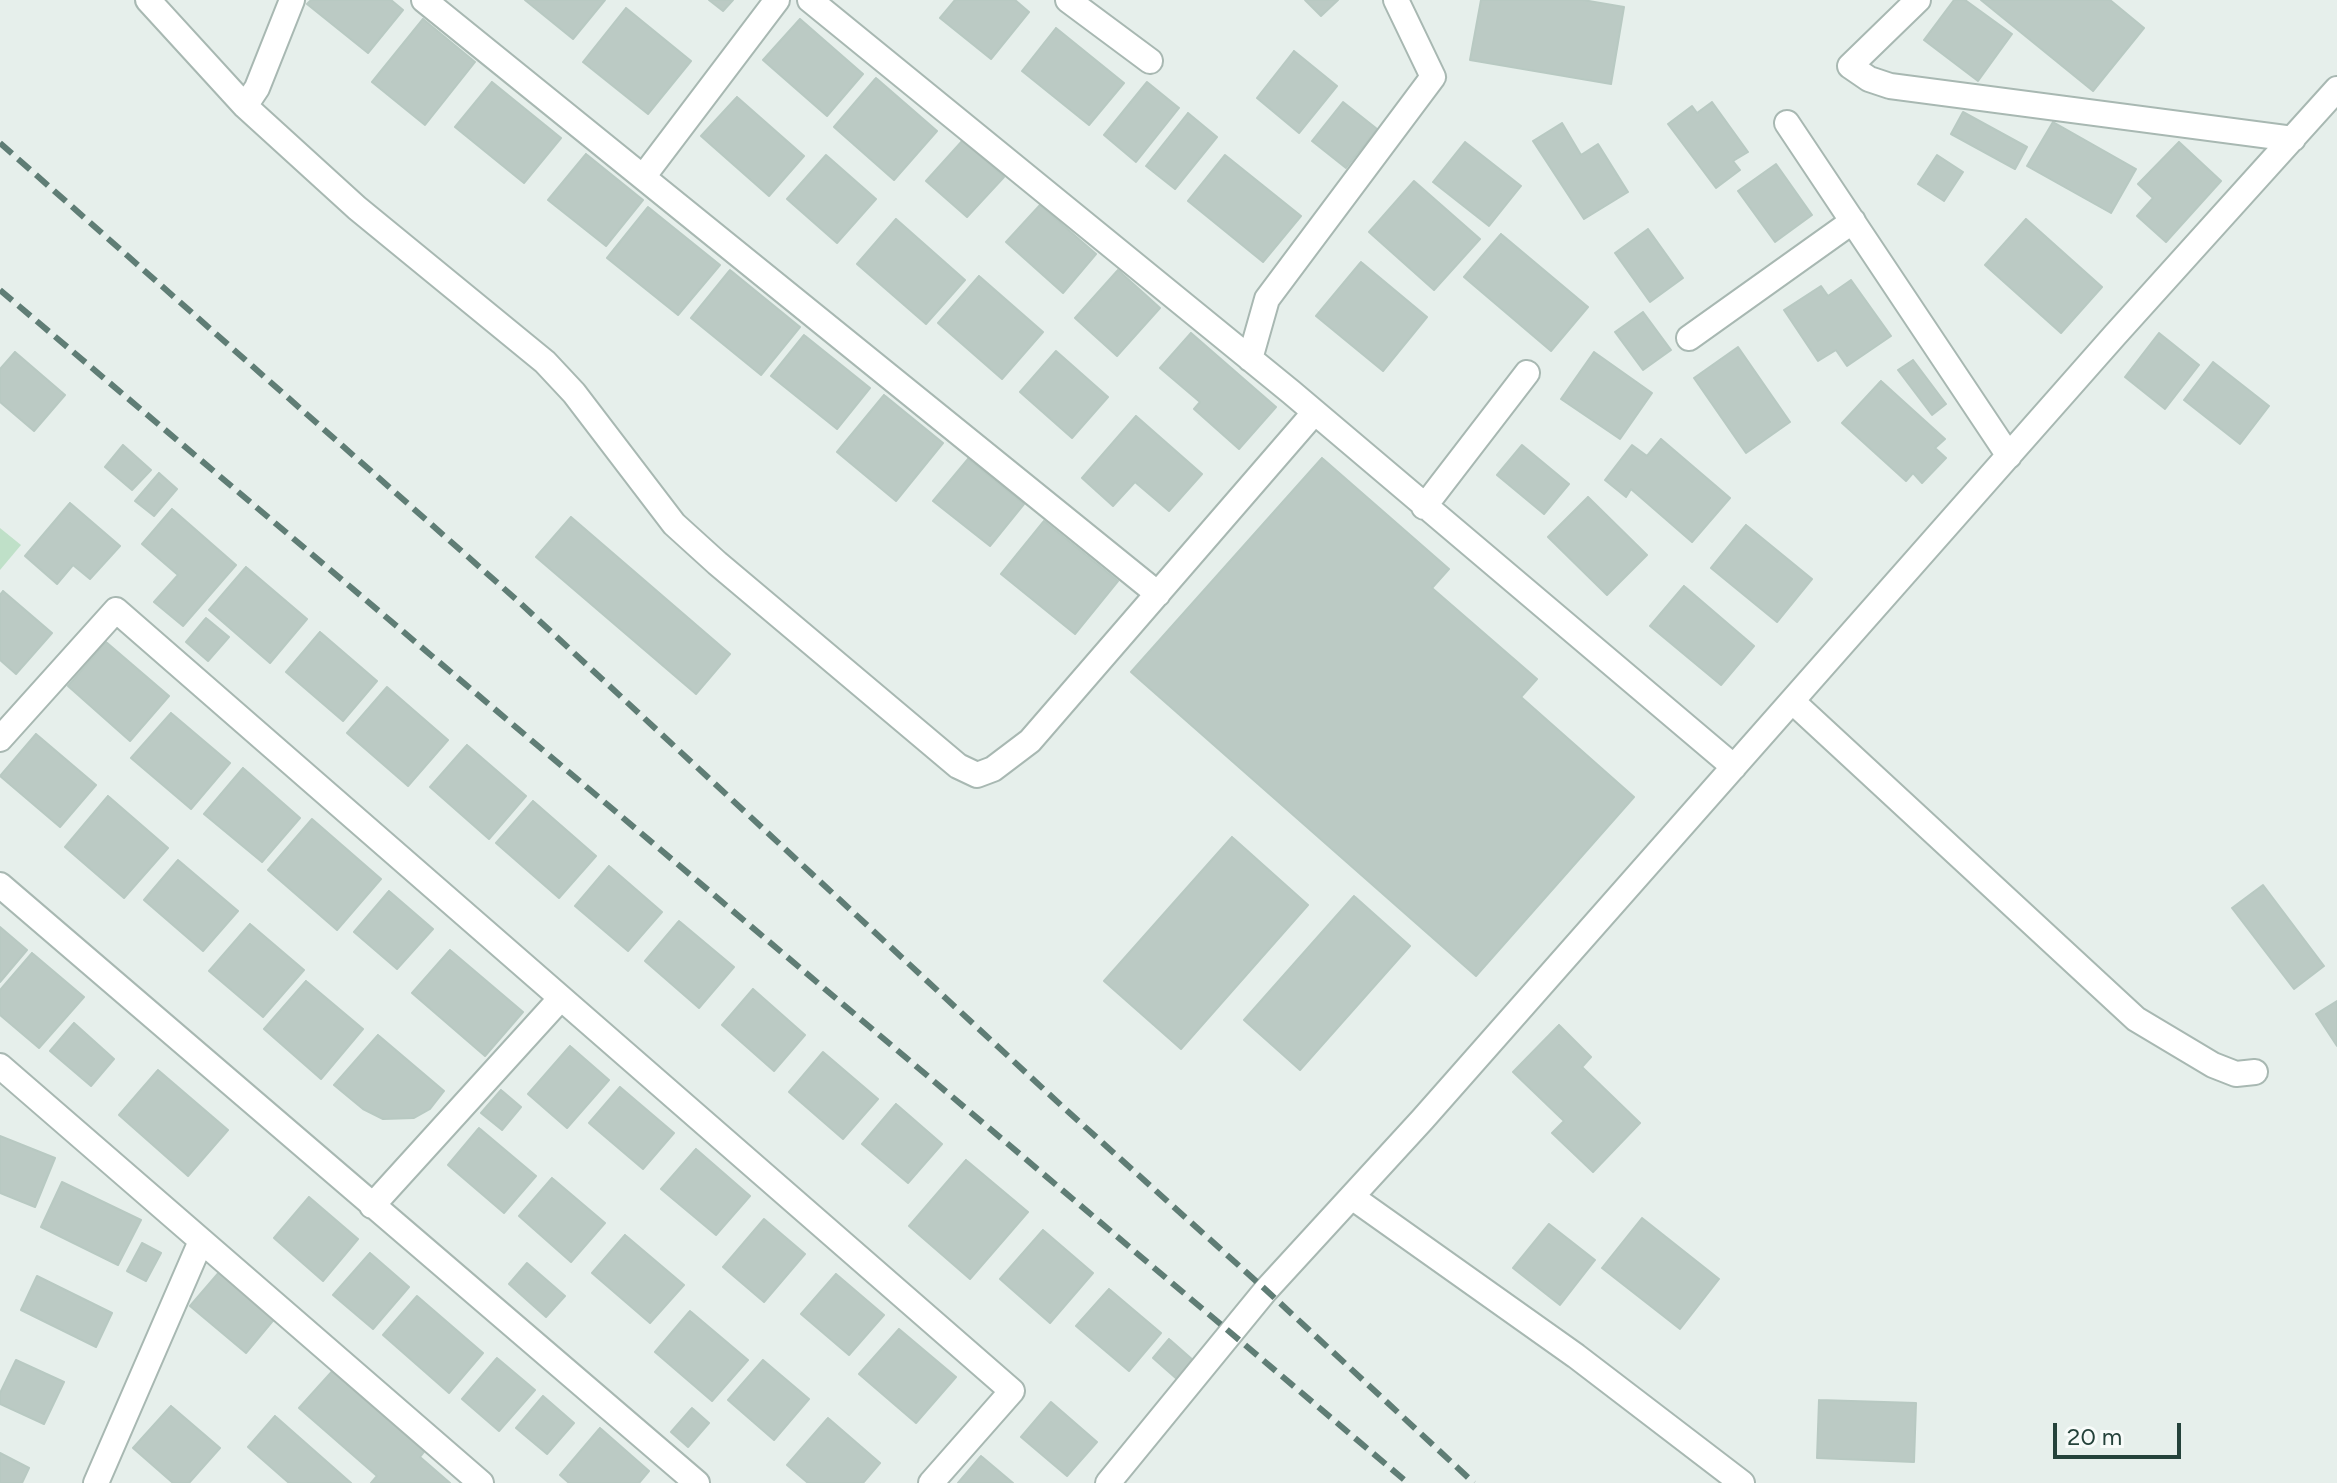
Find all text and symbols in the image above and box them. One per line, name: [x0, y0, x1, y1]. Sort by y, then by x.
scale bar: [2057, 1407, 2185, 1457]
text: 20 m: [2067, 1422, 2122, 1451]

